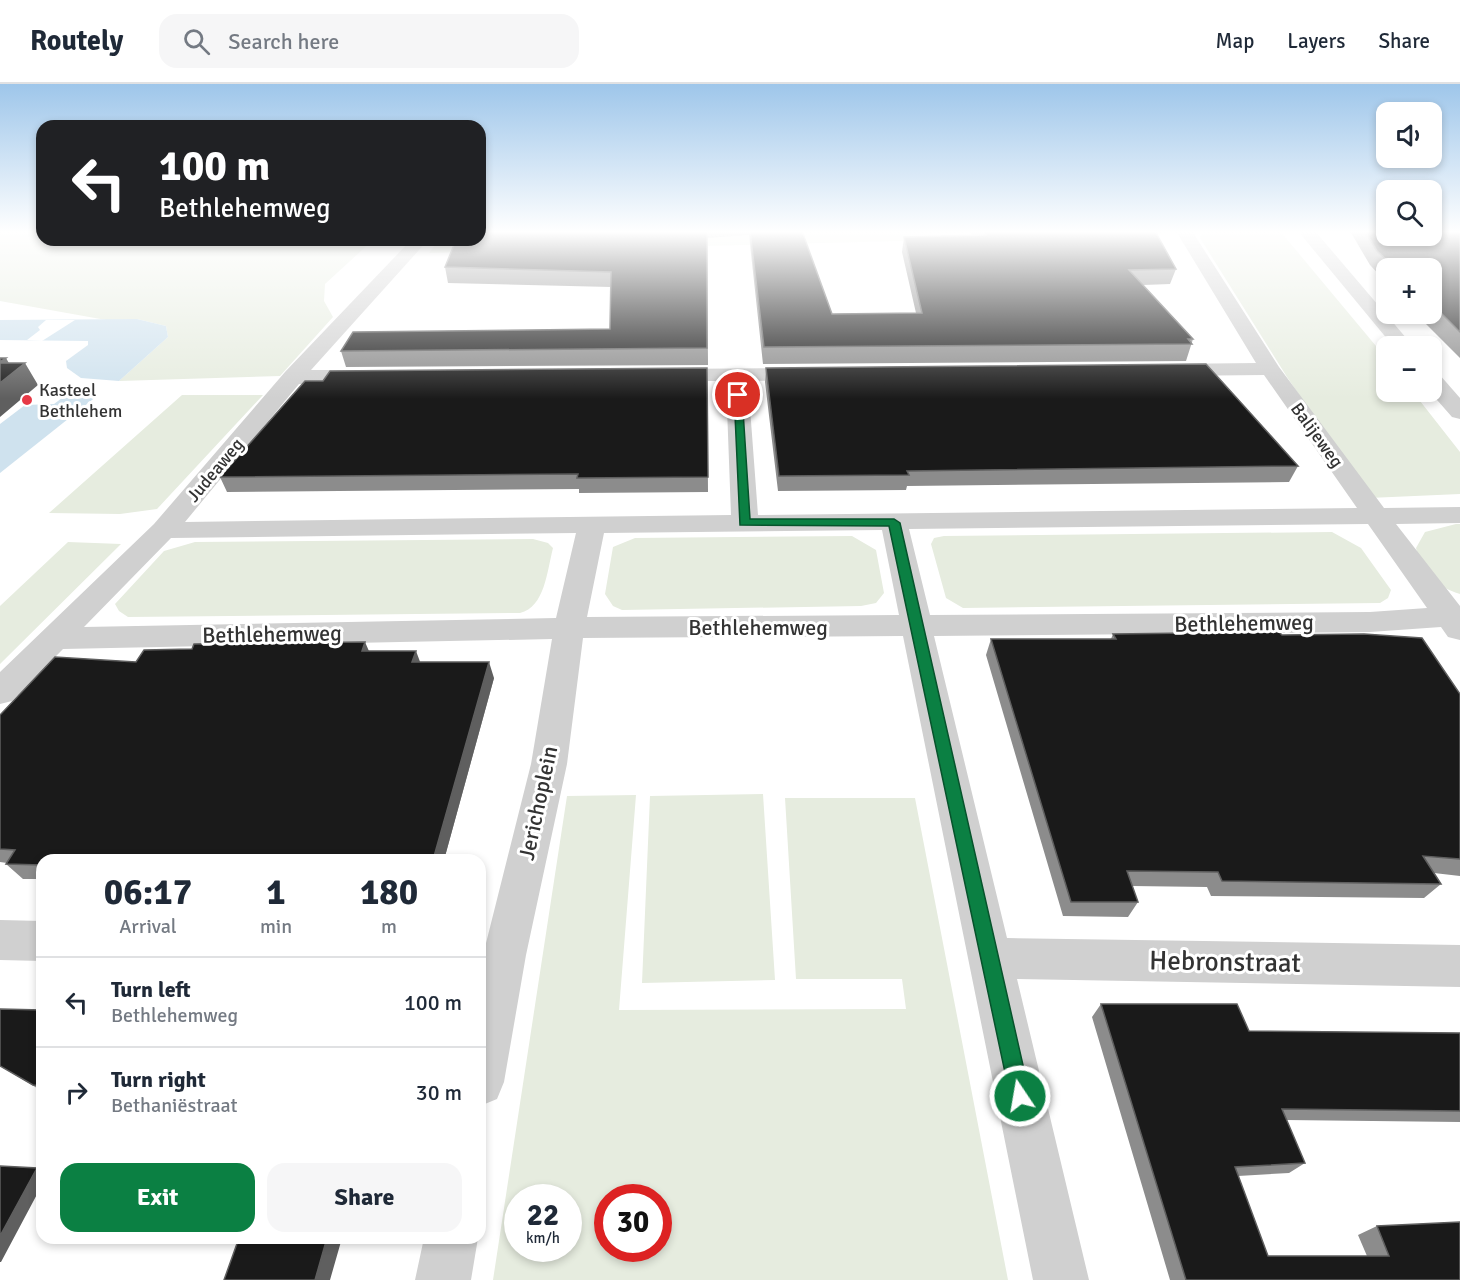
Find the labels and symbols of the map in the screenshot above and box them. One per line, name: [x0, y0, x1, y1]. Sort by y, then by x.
pin: [712, 369, 763, 420]
place label: Kasteel Bethlehem: [39, 379, 122, 422]
marker: Kasteel Bethlehem: [20, 393, 34, 407]
street label: Balijeweg: [1286, 398, 1348, 472]
street label: Judeaweg: [182, 434, 248, 506]
street label: Bethlehemweg: [1174, 608, 1314, 638]
street label: Bethlehemweg: [688, 614, 828, 641]
street label: Bethlehemweg: [202, 619, 342, 649]
street label: Jerichoplein: [513, 743, 563, 863]
street label: Hebronstraat: [1149, 944, 1301, 980]
position arrow: [988, 1064, 1052, 1128]
speed limit sign: 30: [594, 1184, 672, 1262]

